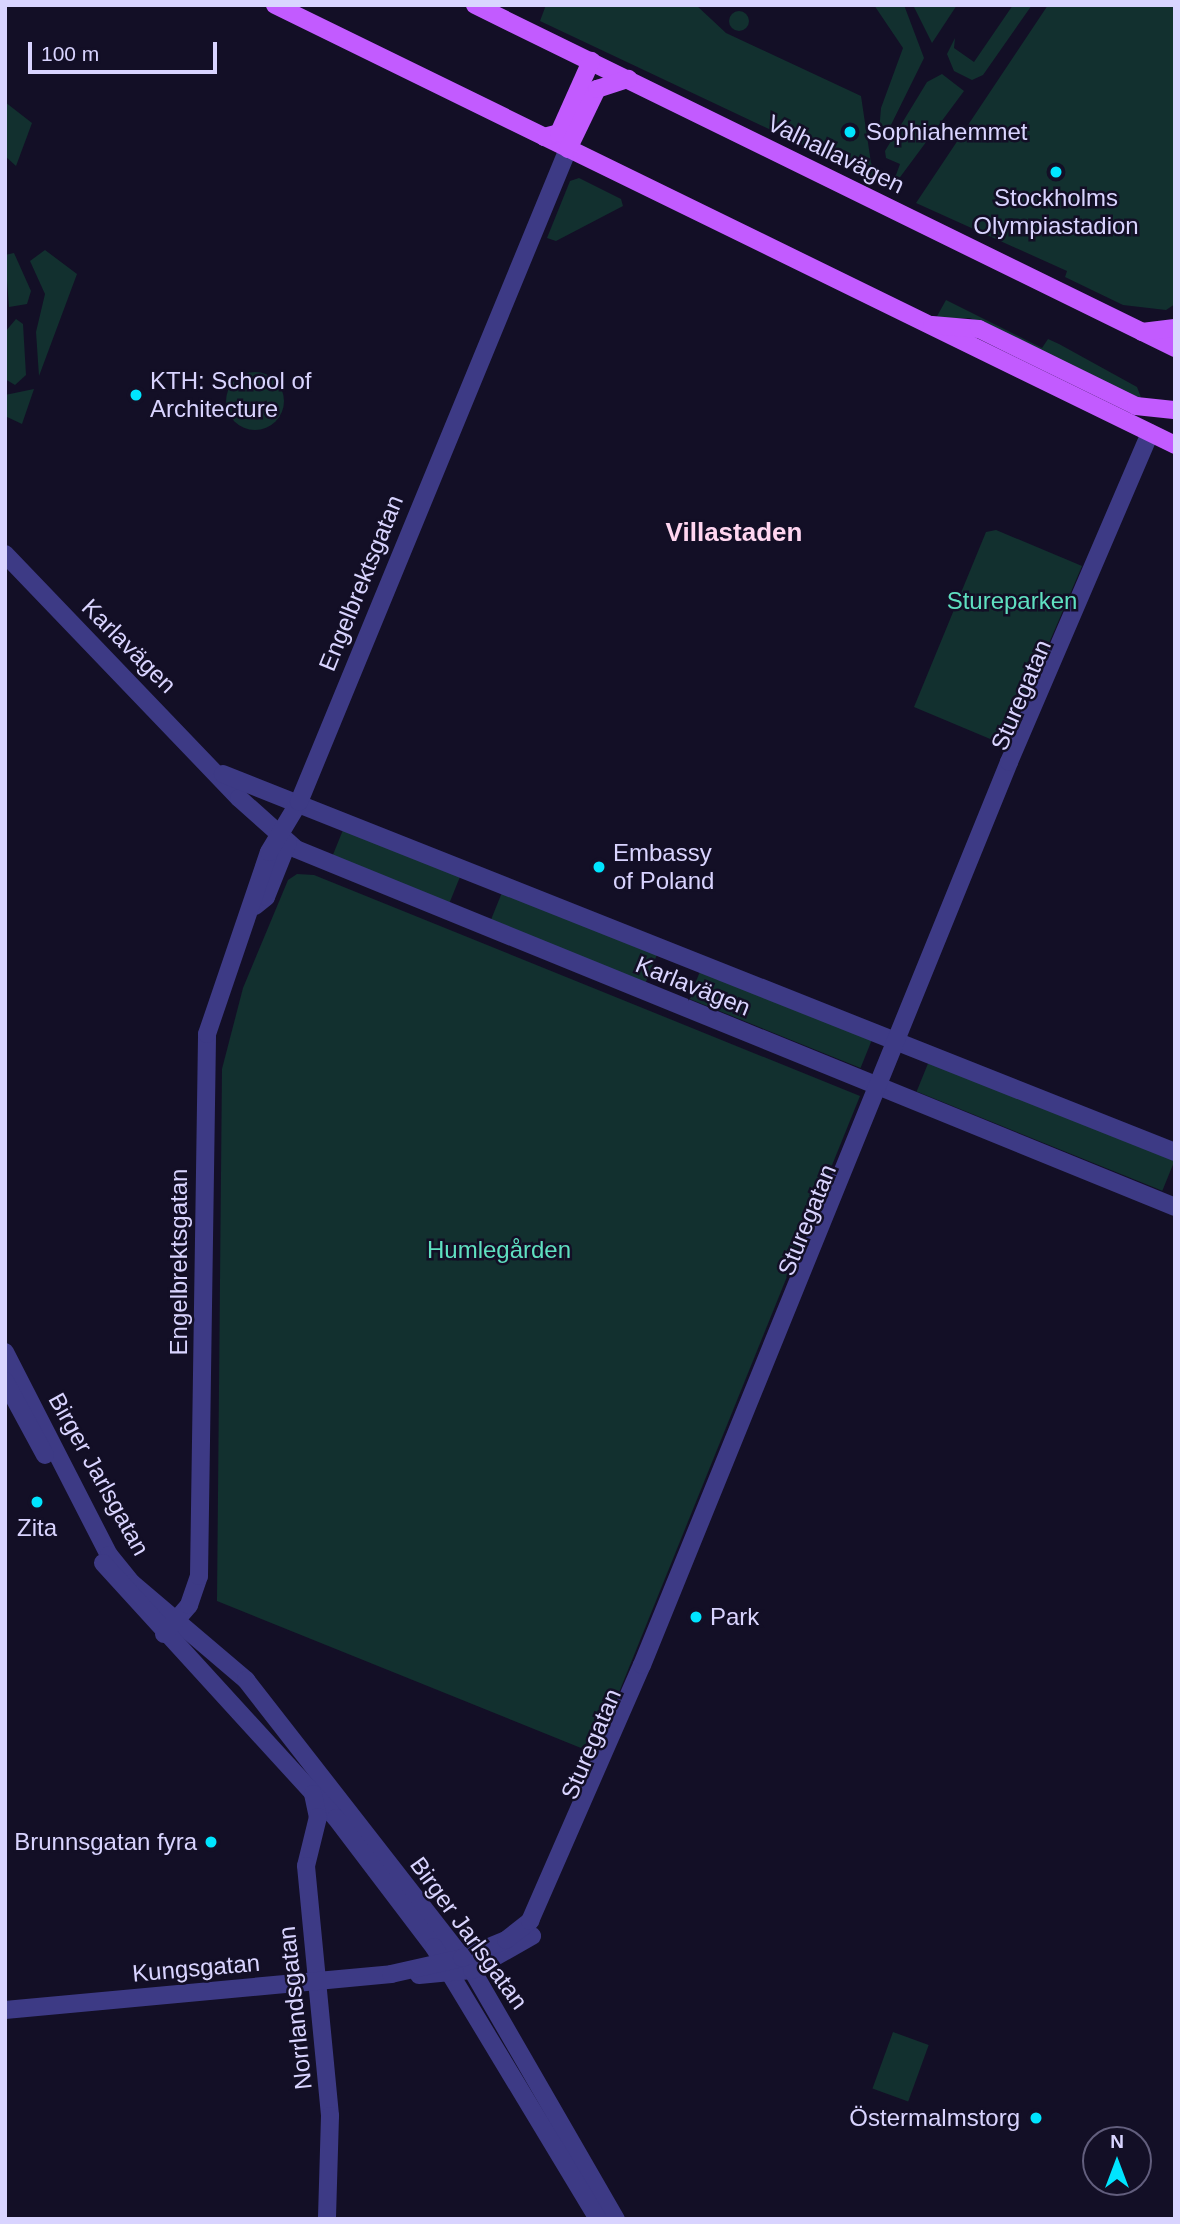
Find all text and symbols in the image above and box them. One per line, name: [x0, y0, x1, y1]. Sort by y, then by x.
scale bar: [32, 28, 220, 72]
text: 100 m: [41, 42, 99, 65]
street label: Valhallavägen: [763, 108, 909, 200]
place label: Sophiahemmet: [866, 118, 1027, 146]
marker: Sophiahemmet: [840, 122, 860, 142]
marker: Stockholms Olympiastadion: [1048, 164, 1064, 180]
place label: Stockholms Olympiastadion: [973, 184, 1139, 240]
place label: KTH: School of Architecture: [150, 367, 311, 423]
marker: KTH: School of Architecture: [128, 387, 144, 403]
street label: Engelbrektsgatan: [313, 491, 409, 675]
district label: Villastaden: [666, 517, 802, 549]
park label: Stureparken: [947, 587, 1077, 615]
street label: Karlavägen: [76, 593, 182, 699]
street label: Sturegatan: [985, 635, 1057, 755]
place label: Embassy of Poland: [613, 839, 714, 895]
marker: Embassy of Poland: [591, 859, 607, 875]
street label: Karlavägen: [631, 950, 755, 1022]
street label: Sturegatan: [772, 1160, 842, 1280]
street label: Engelbrektsgatan: [165, 1169, 193, 1355]
park label: Humlegården: [427, 1236, 571, 1264]
street label: Birger Jarlsgatan: [42, 1388, 156, 1560]
marker: Zita: [29, 1494, 45, 1510]
place label: Zita: [17, 1514, 57, 1542]
place label: Park: [710, 1603, 759, 1631]
marker: Park: [688, 1609, 704, 1625]
street label: Sturegatan: [555, 1684, 627, 1804]
place label: Brunnsgatan fyra: [14, 1828, 197, 1856]
marker: Brunnsgatan fyra: [203, 1834, 219, 1850]
street label: Birger Jarlsgatan: [404, 1851, 534, 2015]
street label: Norrlandsgatan: [272, 1925, 318, 2091]
street label: Kungsgatan: [131, 1948, 261, 1988]
place label: Östermalmstorg: [849, 2104, 1020, 2132]
marker: Östermalmstorg: [1026, 2108, 1046, 2128]
north arrow: [1082, 2126, 1152, 2196]
text: N: [1110, 2131, 1124, 2152]

